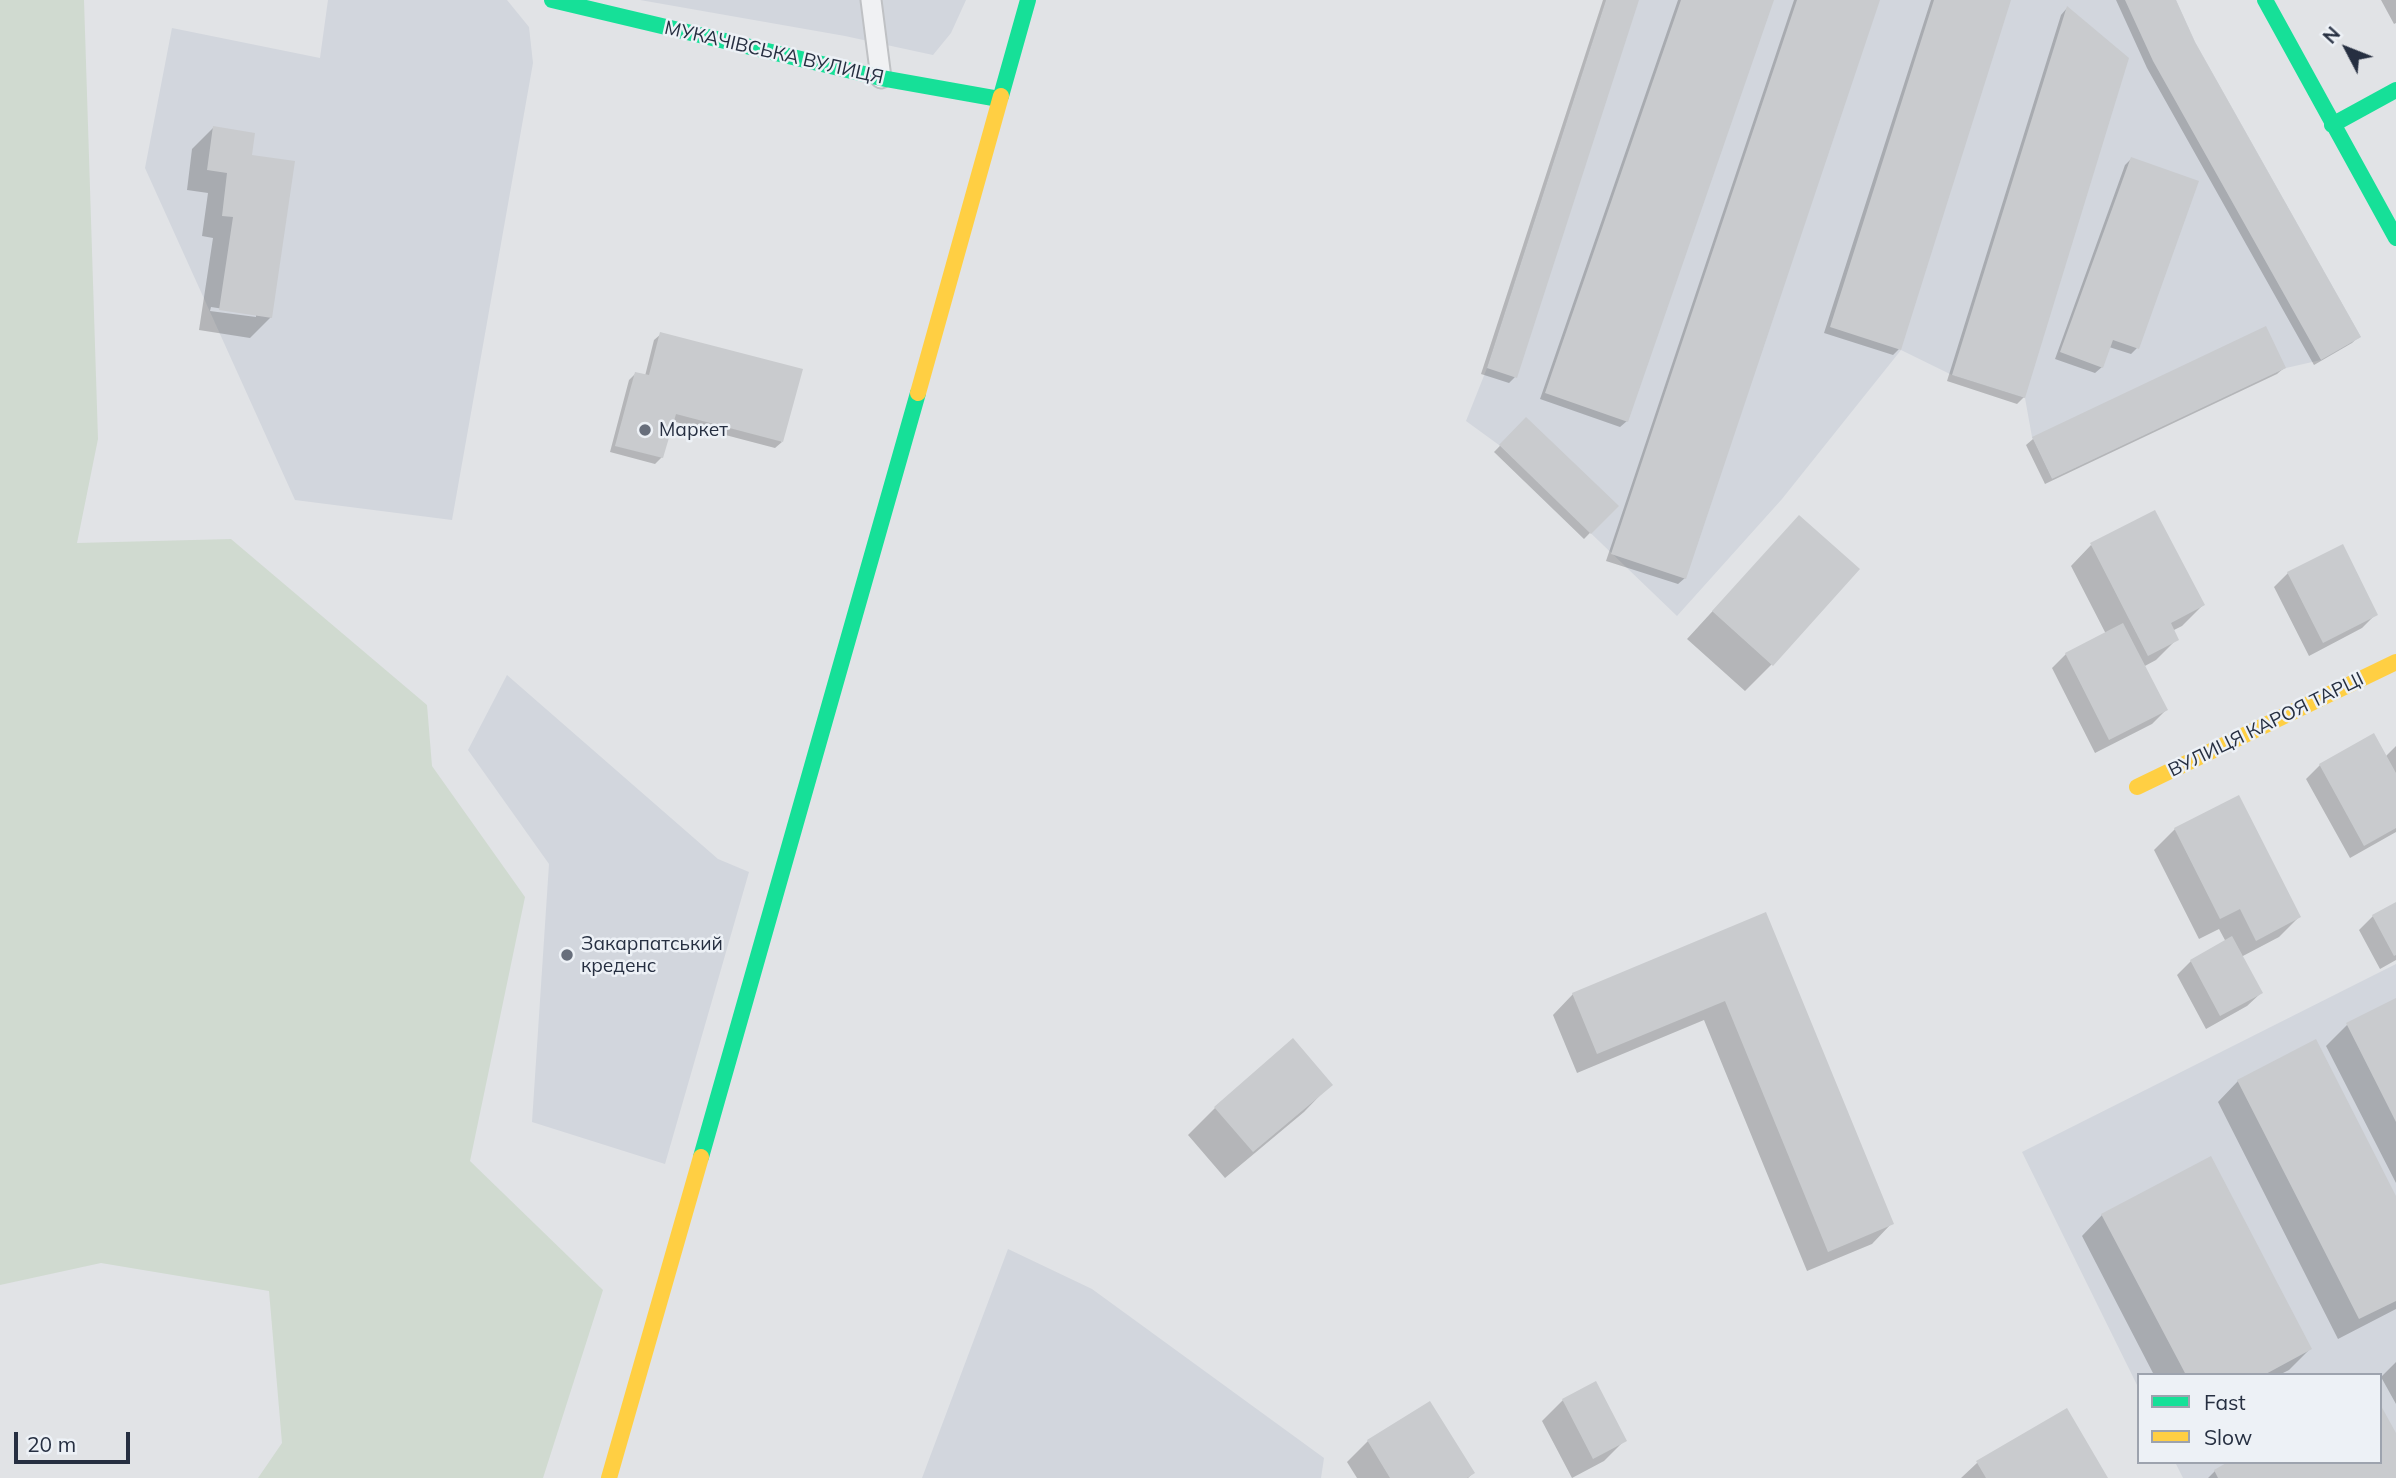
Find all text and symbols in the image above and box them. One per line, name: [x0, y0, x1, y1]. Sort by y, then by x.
north arrow: [2312, 14, 2382, 84]
street label: МУКАЧІВСЬКА ВУЛИЦЯ: [662, 17, 886, 89]
text: N: [2318, 22, 2345, 48]
place label: Маркет: [659, 419, 728, 441]
marker: Маркет: [637, 422, 653, 438]
street label: ВУЛИЦЯ КАРОЯ ТАРЦІ: [2165, 668, 2367, 782]
place label: Закарпатський креденс: [581, 933, 723, 977]
marker: Закарпатський креденс: [559, 947, 575, 963]
legend: [2137, 1373, 2382, 1464]
text: Fast: [2204, 1389, 2246, 1415]
scale bar: [18, 1418, 133, 1462]
text: Slow: [2204, 1424, 2252, 1450]
text: 20 m: [27, 1431, 76, 1457]

